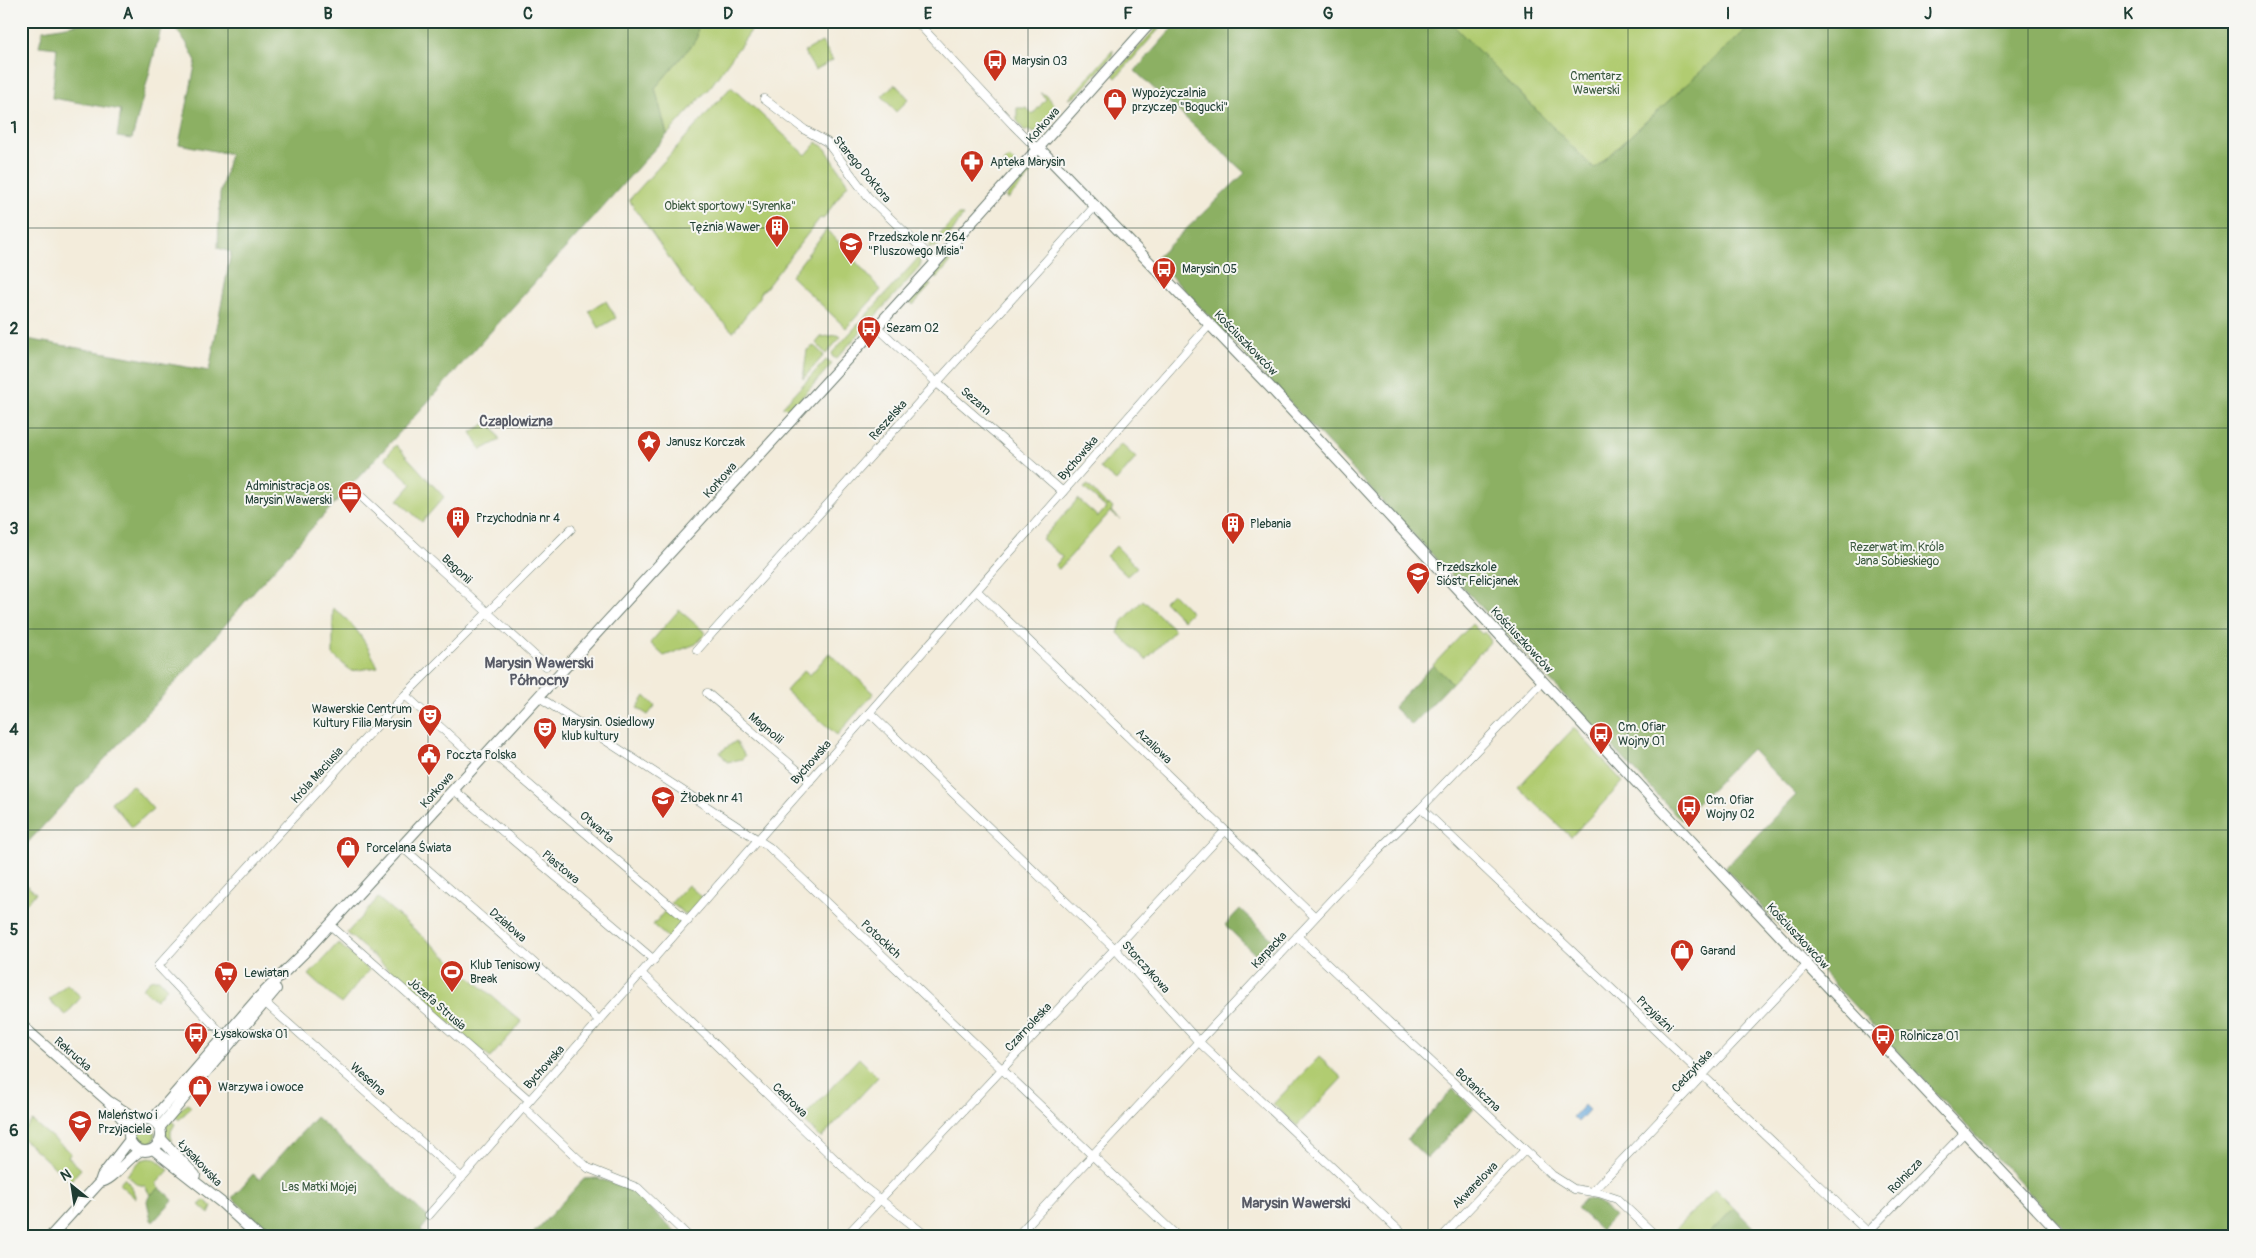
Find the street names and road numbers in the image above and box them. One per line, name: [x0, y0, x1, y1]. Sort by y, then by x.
street label: Korkowa: [1023, 104, 1064, 146]
street label: Starego Doktora: [829, 133, 894, 206]
street label: Kościuszkowców: [1211, 308, 1281, 379]
street label: Sezam: [957, 384, 994, 419]
street label: Reszelska: [866, 397, 911, 444]
street label: Bychowska: [1055, 433, 1102, 484]
street label: Korkowa: [700, 459, 741, 501]
street label: Begonii: [438, 552, 475, 587]
street label: Kościuszkowców: [1487, 604, 1556, 677]
street label: Magnolii: [745, 710, 786, 747]
street label: Azaliowa: [1132, 726, 1175, 768]
street label: Bychowska: [788, 737, 835, 788]
street label: Króla Maciusia: [288, 744, 347, 807]
street label: Korkowa: [417, 769, 458, 811]
street label: Otwarta: [576, 808, 617, 847]
street label: Piastowa: [539, 847, 583, 888]
street label: Kościuszkowców: [1763, 900, 1832, 973]
street label: Działowa: [486, 905, 530, 946]
street label: Potockich: [858, 917, 904, 962]
street label: Karpacka: [1249, 928, 1290, 972]
street label: Storczykowa: [1118, 938, 1173, 997]
street label: Józefa Strusia: [404, 975, 469, 1034]
street label: Przyjaźni: [1633, 993, 1676, 1036]
street label: Czarnoleska: [1002, 999, 1055, 1055]
street label: Rekrucka: [51, 1034, 95, 1075]
street label: Bychowska: [521, 1042, 568, 1092]
street label: Cedzyńska: [1669, 1046, 1716, 1096]
street label: Weselna: [347, 1060, 389, 1099]
street label: Botaniczna: [1452, 1065, 1504, 1116]
street label: Cedrowa: [769, 1080, 811, 1121]
street label: Łysakowska: [174, 1136, 225, 1190]
street label: Rolnicza: [1885, 1155, 1926, 1197]
street label: Akwarelowa: [1449, 1159, 1502, 1212]

